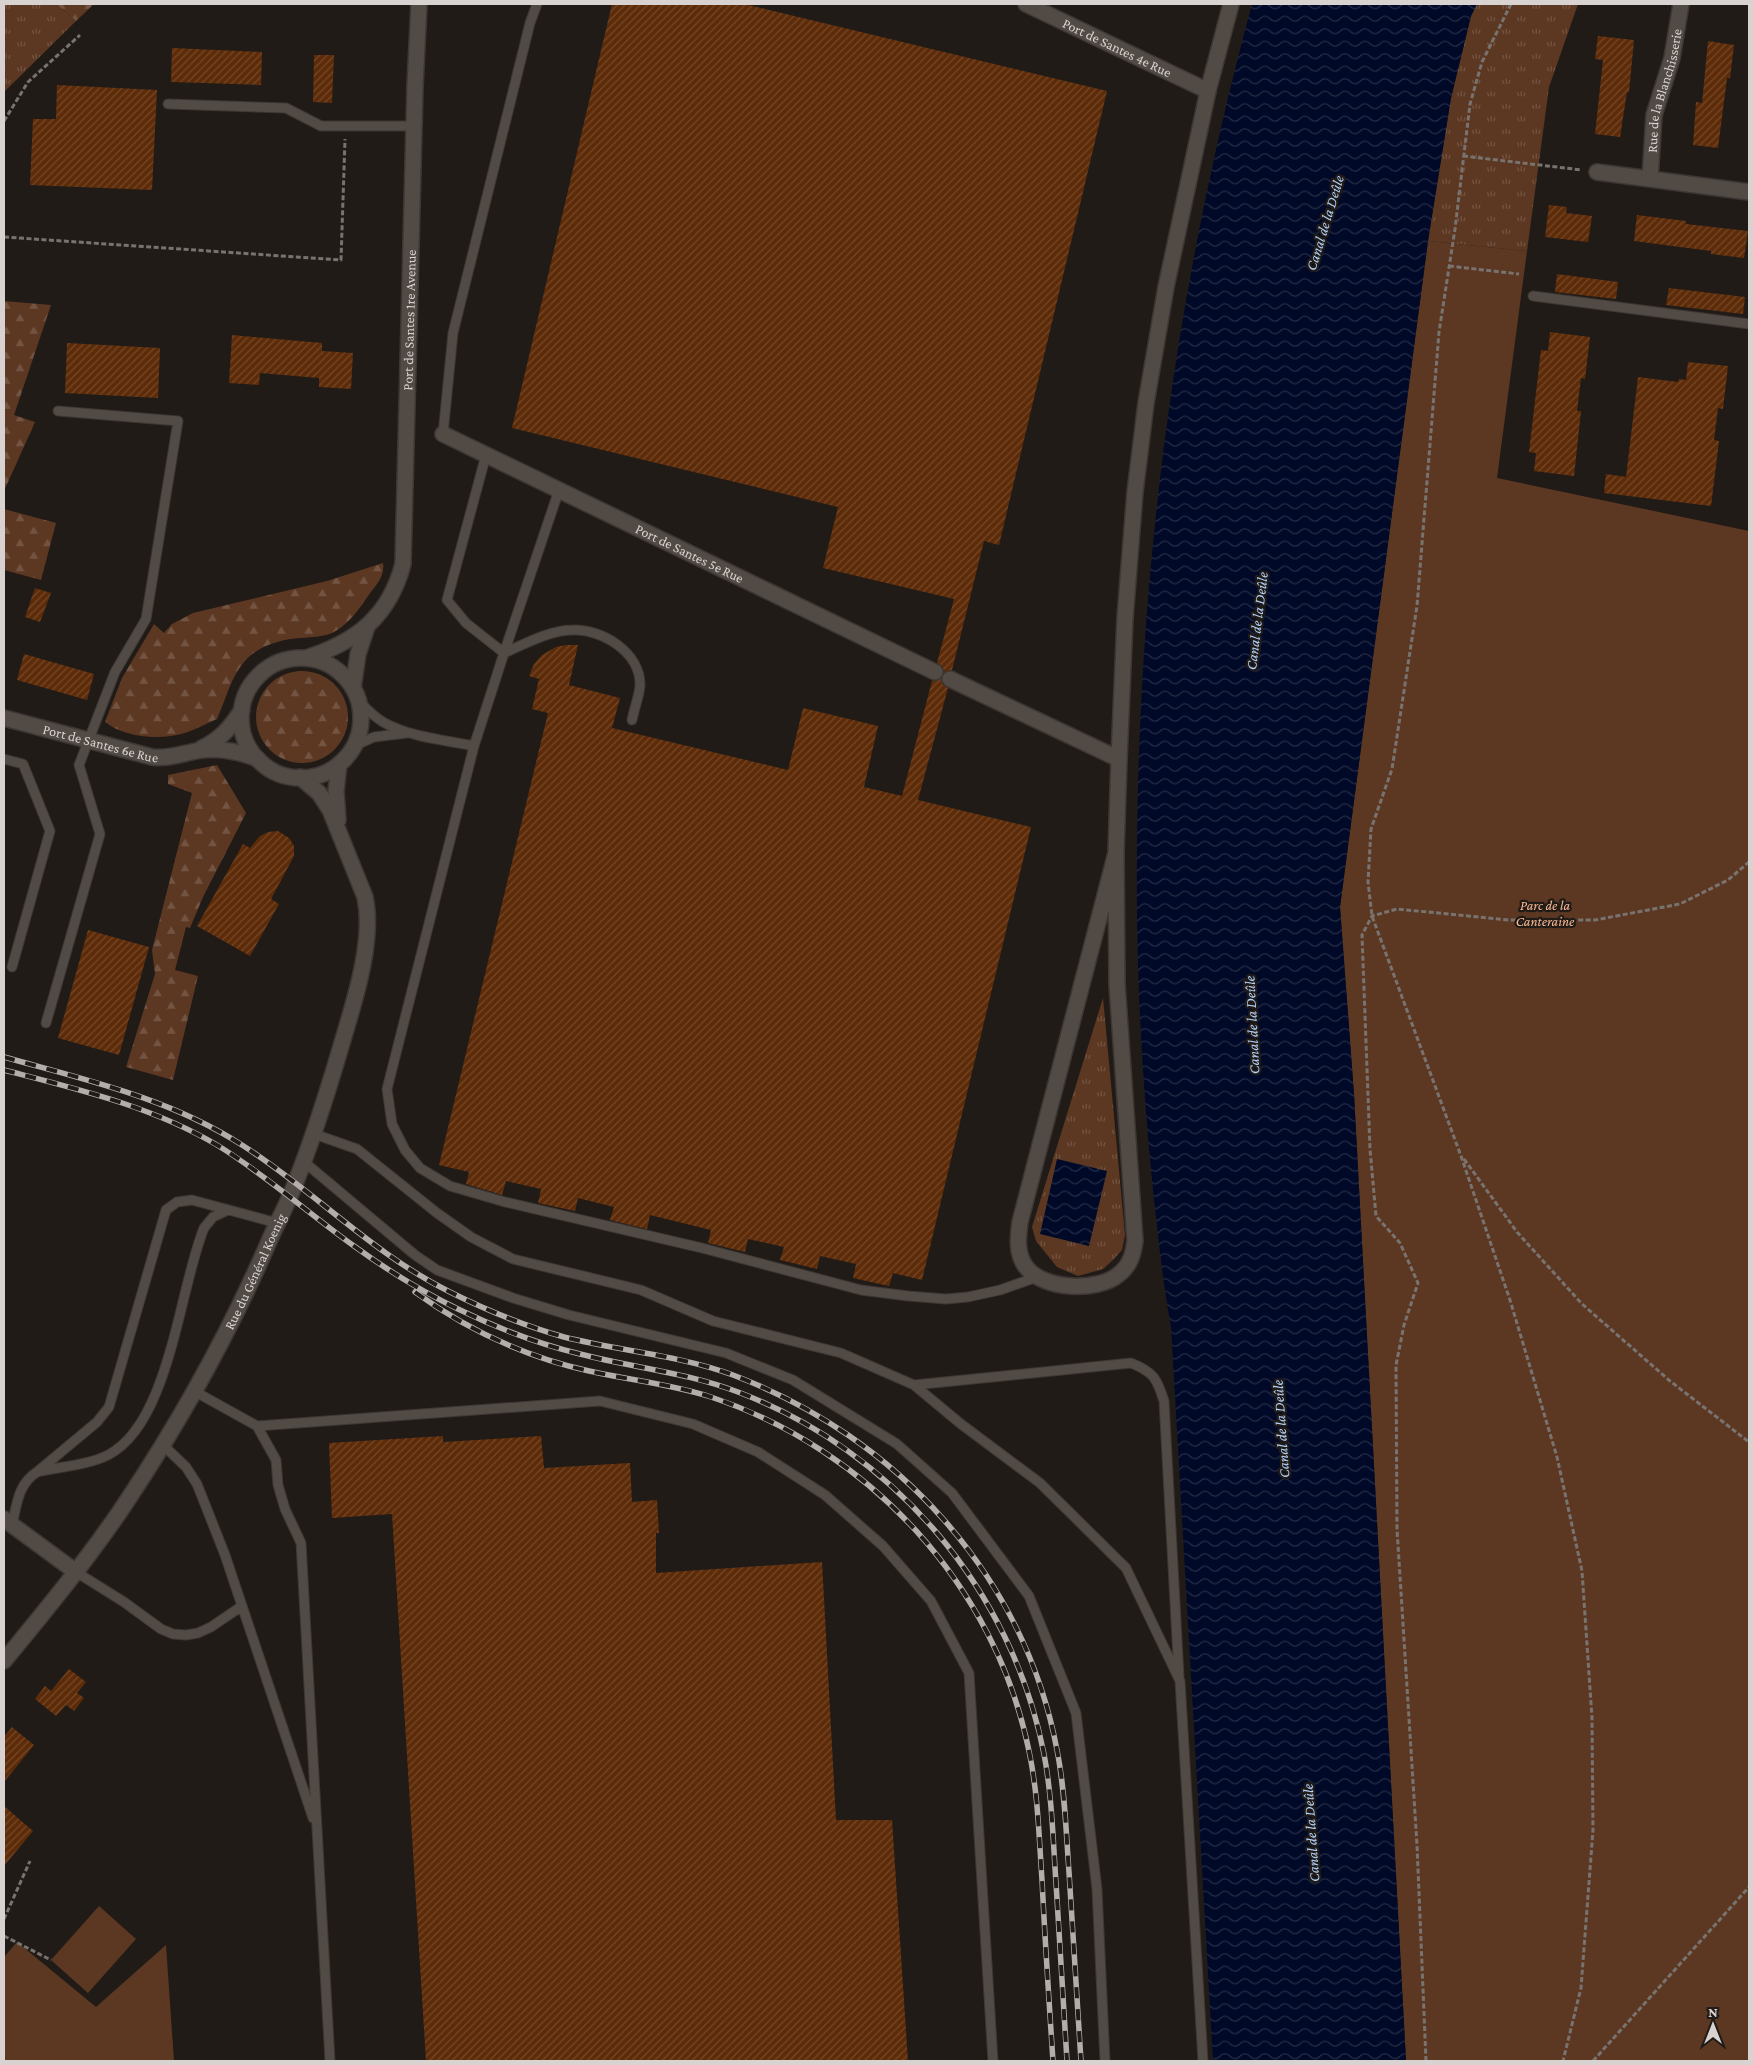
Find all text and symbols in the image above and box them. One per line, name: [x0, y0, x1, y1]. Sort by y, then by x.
street label: Port de Santes 4e Rue: [1060, 15, 1174, 80]
street label: Rue de la Blanchisserie: [1644, 27, 1685, 153]
water label: Canal de la Deûle: [1303, 173, 1347, 272]
street label: Port de Santes 1re Avenue: [399, 249, 419, 391]
street label: Port de Santes 5e Rue: [633, 520, 746, 586]
water label: Canal de la Deûle: [1243, 571, 1271, 671]
street label: Port de Santes 6e Rue: [41, 721, 159, 766]
park label: Parc de la Canteraine: [1516, 897, 1575, 929]
water label: Canal de la Deûle: [1241, 975, 1263, 1075]
street label: Rue du Général Koenig: [221, 1211, 289, 1332]
water label: Canal de la Deûle: [1270, 1379, 1292, 1479]
water label: Canal de la Deûle: [1300, 1783, 1322, 1883]
north arrow: [1688, 2000, 1738, 2050]
text: N: [1708, 2004, 1718, 2020]

